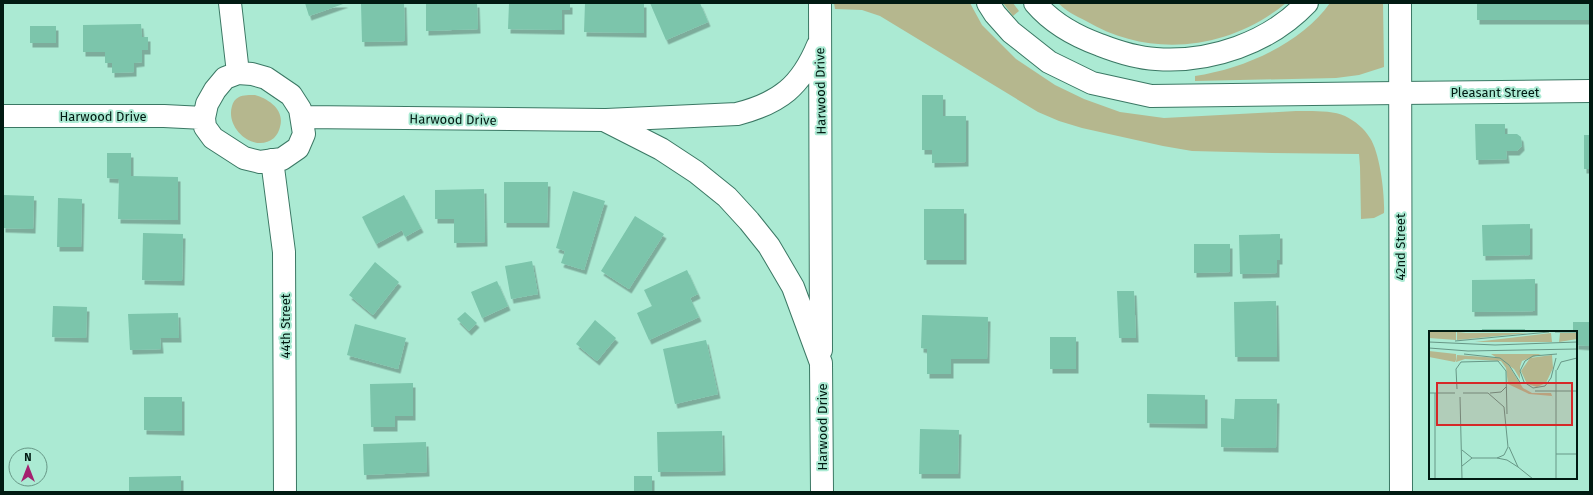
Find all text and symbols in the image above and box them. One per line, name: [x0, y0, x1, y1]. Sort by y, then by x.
street label: Harwood Drive: [812, 47, 829, 135]
street label: Pleasant Street: [1450, 85, 1540, 100]
street label: Harwood Drive: [59, 109, 147, 124]
street label: Harwood Drive: [409, 111, 497, 128]
street label: 42nd Street: [1393, 213, 1408, 281]
street label: 44th Street: [278, 293, 293, 358]
inset map: [1429, 331, 1577, 479]
street label: Harwood Drive: [815, 383, 830, 471]
north arrow: [8, 447, 48, 487]
text: N: [24, 451, 32, 464]

